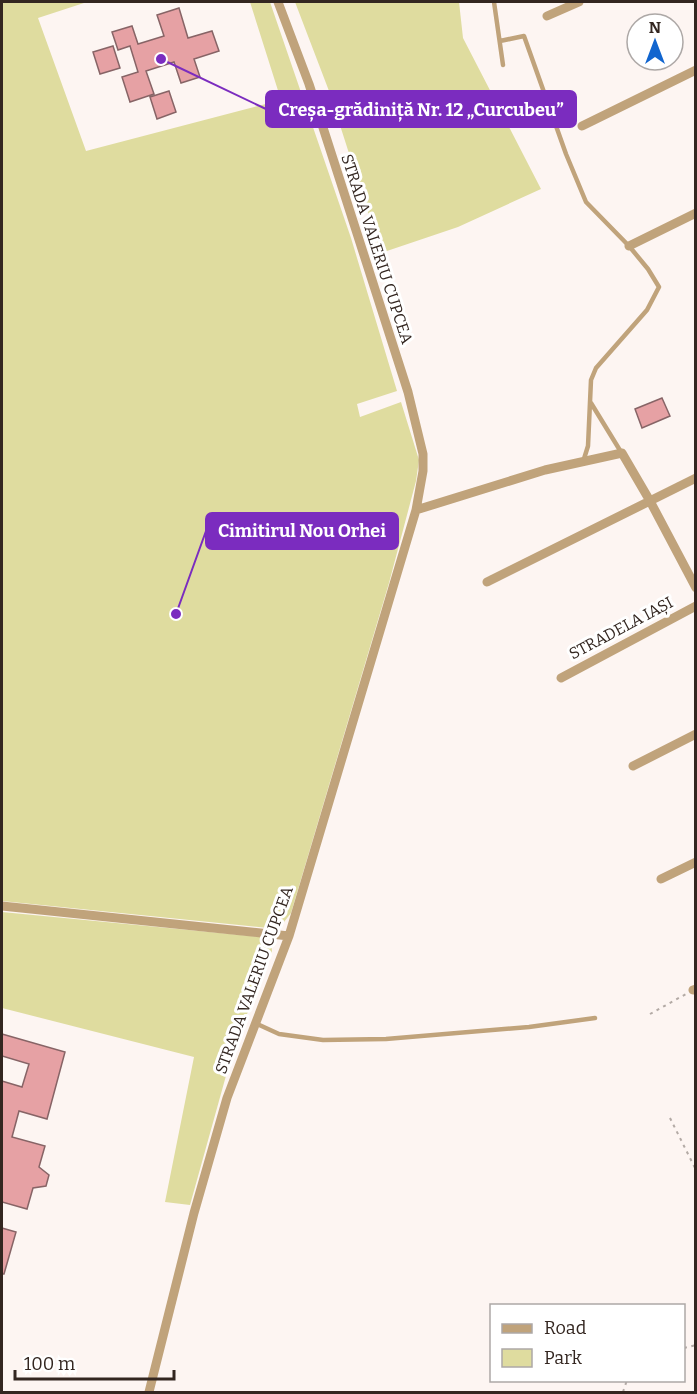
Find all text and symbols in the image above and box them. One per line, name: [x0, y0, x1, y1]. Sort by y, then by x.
north arrow: [625, 12, 685, 72]
text: N: [649, 18, 661, 37]
callout: Creșa-grădiniță Nr. 12 „Curcubeu”: [266, 91, 576, 127]
text: Creșa-grădiniță Nr. 12 „Curcubeu”: [278, 99, 564, 122]
street label: STRADA VALERIU CUPCEA: [337, 152, 417, 347]
callout: Cimitirul Nou Orhei: [206, 513, 398, 549]
text: Cimitirul Nou Orhei: [218, 520, 386, 542]
street label: STRADELA IAȘI: [566, 593, 677, 664]
street label: STRADA VALERIU CUPCEA: [211, 883, 297, 1076]
legend: [490, 1304, 685, 1382]
text: Road: [544, 1317, 587, 1339]
scale bar: [15, 1343, 174, 1381]
text: Park: [544, 1347, 583, 1369]
text: 100 m: [24, 1353, 75, 1375]

